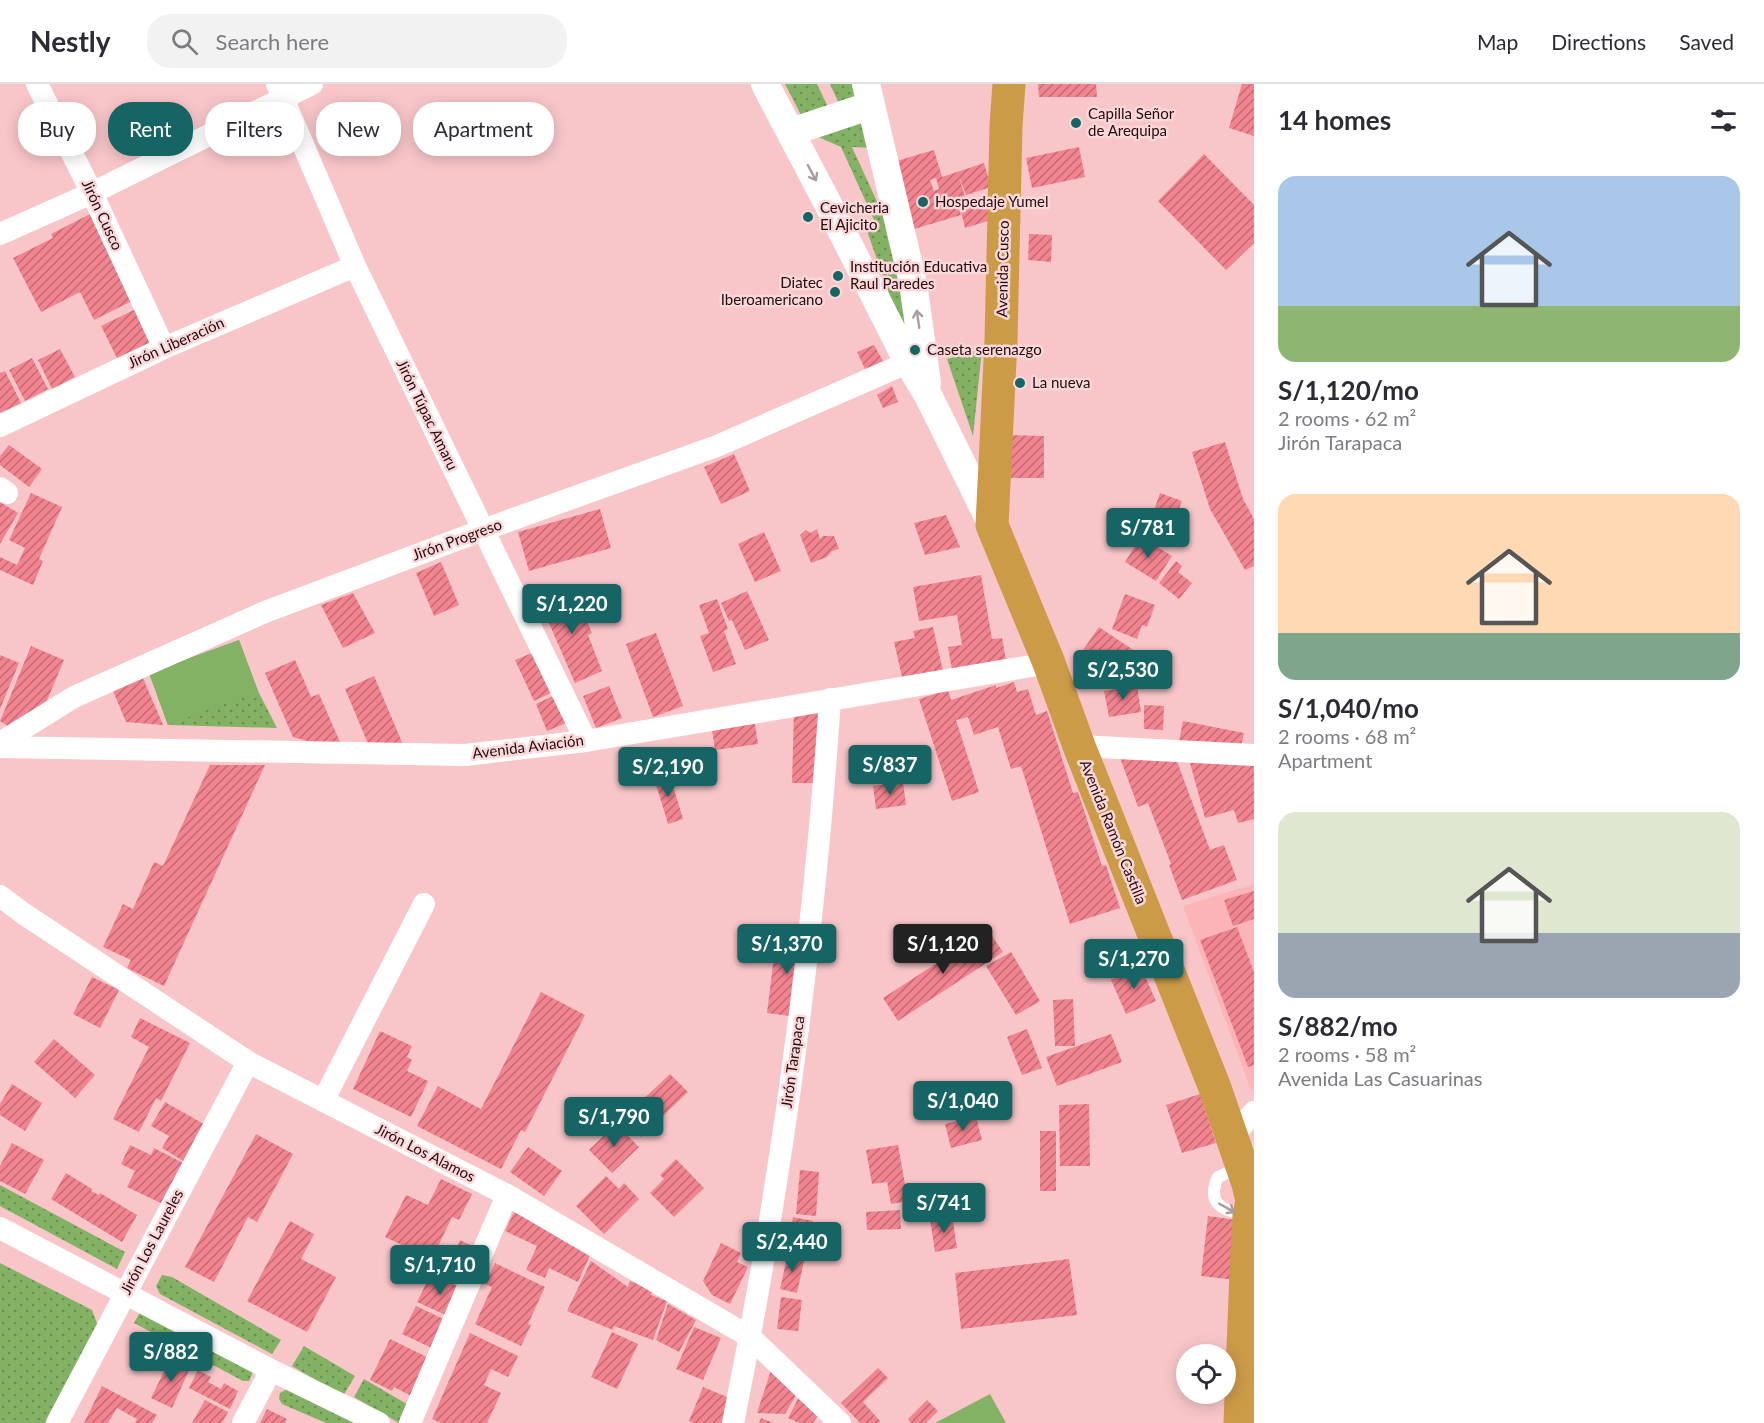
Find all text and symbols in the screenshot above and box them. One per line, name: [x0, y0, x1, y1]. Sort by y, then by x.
search box: [147, 14, 567, 68]
text: Nestly: [30, 24, 111, 58]
icon: search: [168, 25, 201, 58]
text: Search here: [216, 28, 329, 55]
text: Map: [1477, 29, 1518, 54]
text: Directions: [1551, 29, 1646, 54]
text: Saved: [1679, 29, 1734, 54]
chip: Buy: [18, 102, 96, 156]
chip: Rent: [108, 102, 193, 156]
chip: Filters: [205, 102, 304, 156]
chip: New: [316, 102, 401, 156]
chip: Apartment: [413, 102, 554, 156]
place label: Capilla Señor de Arequipa: [1088, 104, 1175, 139]
text: 14 homes: [1278, 104, 1391, 136]
icon: filters: [1707, 104, 1740, 137]
marker: Capilla Señor de Arequipa: [1069, 116, 1083, 130]
one-way arrow: [807, 163, 818, 181]
street label: Jirón Cusco: [79, 176, 127, 253]
place label: Hospedaje Yumel: [935, 192, 1048, 210]
marker: Hospedaje Yumel: [916, 195, 930, 209]
place label: Cevicheria El Ajicito: [820, 198, 889, 233]
marker: Cevicheria El Ajicito: [801, 210, 815, 224]
icon: home: [1455, 215, 1563, 323]
street label: Avenida Cusco: [992, 220, 1012, 318]
place label: Institución Educativa Raul Paredes: [850, 257, 987, 292]
marker: Institución Educativa Raul Paredes: [831, 269, 845, 283]
place label: Diatec Iberoamericano: [721, 273, 823, 308]
marker: Diatec Iberoamericano: [828, 285, 842, 299]
one-way arrow: [913, 309, 924, 329]
street label: Jirón Liberación: [125, 313, 227, 371]
place label: Caseta serenazgo: [927, 340, 1042, 358]
marker: Caseta serenazgo: [908, 343, 922, 357]
street label: Jirón Túpac Amaru: [393, 356, 463, 473]
place label: La nueva: [1032, 373, 1091, 391]
text: S/1,120/mo: [1278, 374, 1419, 406]
marker: La nueva: [1013, 376, 1027, 390]
text: 2 rooms · 62 m²: [1278, 406, 1416, 430]
text: Jirón Tarapaca: [1278, 430, 1402, 454]
pin: S/781: [1106, 508, 1190, 559]
street label: Jirón Progreso: [409, 515, 504, 564]
text: S/781: [1120, 515, 1176, 539]
icon: home: [1455, 533, 1563, 641]
pin: S/1,220: [517, 584, 627, 635]
text: S/1,220: [536, 591, 608, 615]
pin: S/2,530: [1068, 650, 1178, 701]
text: S/2,530: [1087, 657, 1159, 681]
text: S/1,040/mo: [1278, 692, 1419, 724]
text: 2 rooms · 68 m²: [1278, 724, 1416, 748]
street label: Avenida Aviación: [471, 730, 585, 762]
pin: S/837: [848, 745, 932, 796]
pin: S/2,190: [613, 747, 723, 798]
text: Apartment: [1278, 748, 1372, 772]
text: S/837: [862, 752, 918, 776]
text: S/2,190: [632, 754, 704, 778]
street label: Avenida Ramón Castilla: [1077, 757, 1151, 906]
icon: home: [1455, 851, 1563, 959]
pin: S/1,370: [732, 924, 842, 975]
pin: S/1,120: [888, 924, 998, 975]
text: S/1,370: [751, 931, 823, 955]
text: S/1,120: [907, 931, 979, 955]
pin: S/1,270: [1079, 939, 1189, 990]
text: S/1,270: [1098, 946, 1170, 970]
text: S/882/mo: [1278, 1010, 1398, 1042]
street label: Jirón Tarapaca: [777, 1015, 807, 1109]
text: 2 rooms · 58 m²: [1278, 1042, 1416, 1066]
text: Avenida Las Casuarinas: [1278, 1066, 1482, 1090]
pin: S/1,040: [908, 1081, 1018, 1132]
text: S/1,040: [927, 1088, 999, 1112]
pin: S/1,790: [559, 1097, 669, 1148]
text: S/1,790: [578, 1104, 650, 1128]
street label: Jirón Los Alamos: [373, 1119, 478, 1185]
pin: S/741: [902, 1183, 986, 1234]
street label: Jirón Los Laureles: [116, 1186, 186, 1297]
text: S/741: [916, 1190, 972, 1214]
one-way arrow: [1218, 1202, 1235, 1214]
pin: S/2,440: [737, 1222, 847, 1273]
text: S/2,440: [756, 1229, 828, 1253]
pin: S/1,710: [385, 1245, 495, 1296]
text: S/1,710: [404, 1252, 476, 1276]
pin: S/882: [129, 1332, 213, 1383]
text: S/882: [143, 1339, 199, 1363]
map controls: [1176, 1344, 1236, 1404]
button: locate: [1176, 1344, 1236, 1404]

